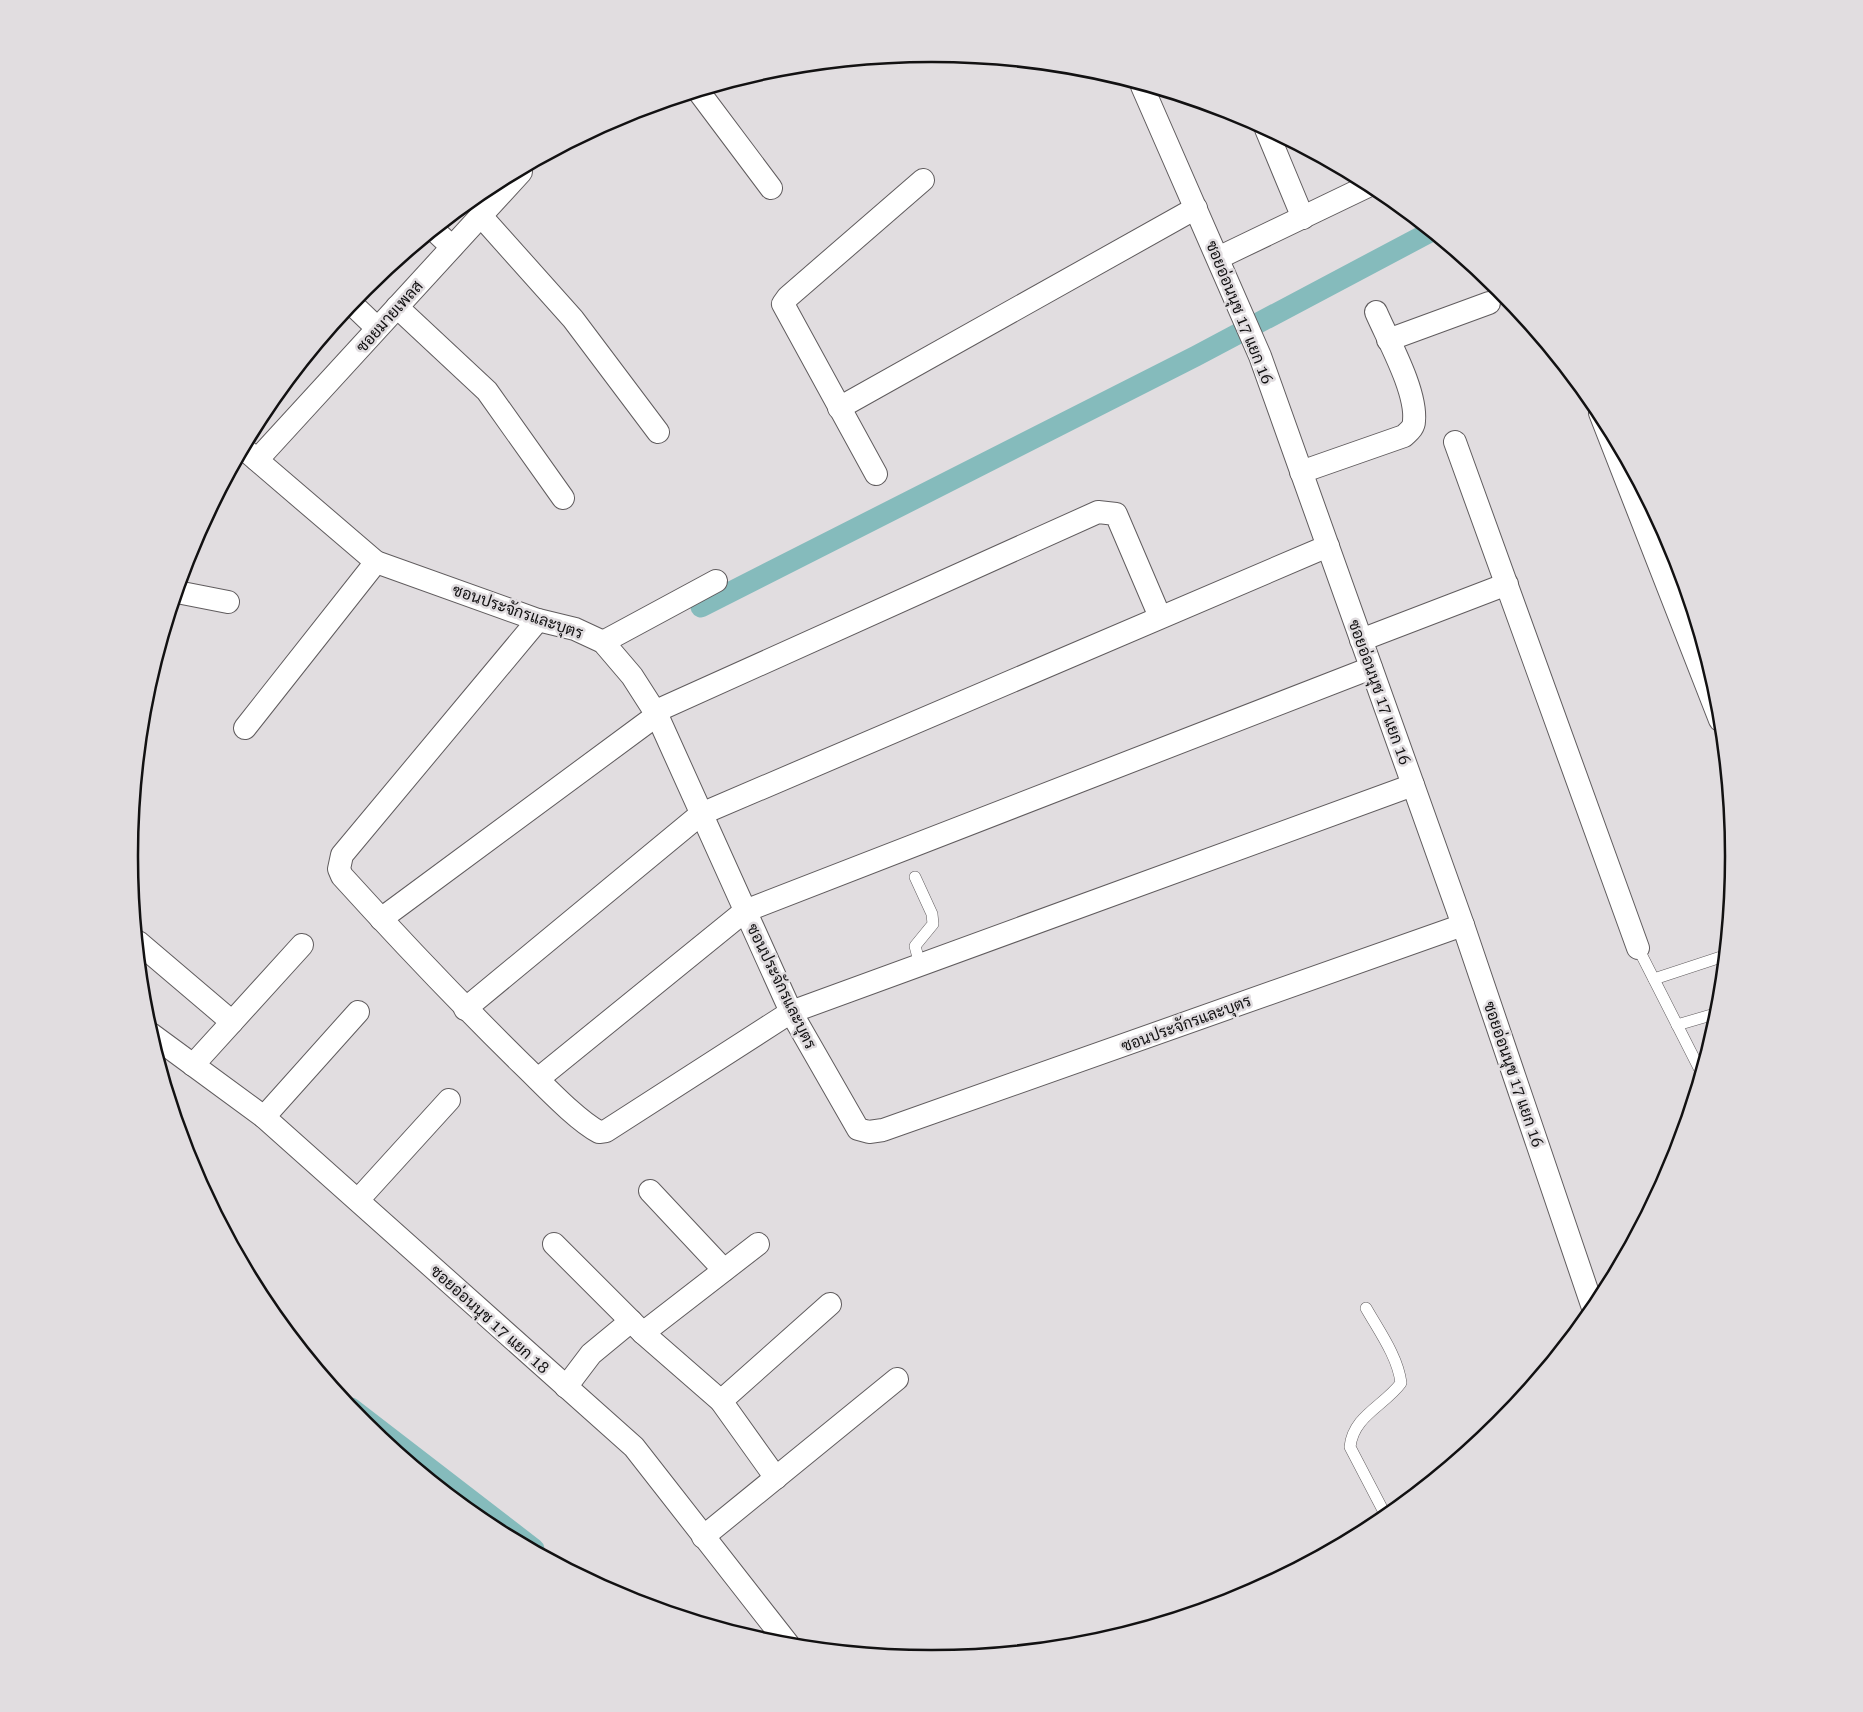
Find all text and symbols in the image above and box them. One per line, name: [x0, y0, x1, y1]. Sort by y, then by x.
street label: ซอยอ่อนนุช 17 แยก 16: [1200, 237, 1278, 387]
street label: ซอยมายเพลส: [352, 276, 427, 356]
street label: ซอนประจักรและบุตร: [449, 579, 586, 645]
street label: ซอยอ่อนนุช 17 แยก 16: [1343, 617, 1416, 768]
street label: ซอนประจักรและบุตร: [741, 920, 821, 1053]
street label: ซอนประจักรและบุตร: [1118, 990, 1255, 1058]
street label: ซอยอ่อนนุช 17 แยก 16: [1478, 998, 1548, 1150]
street label: ซอยอ่อนนุช 17 แยก 18: [425, 1260, 554, 1379]

